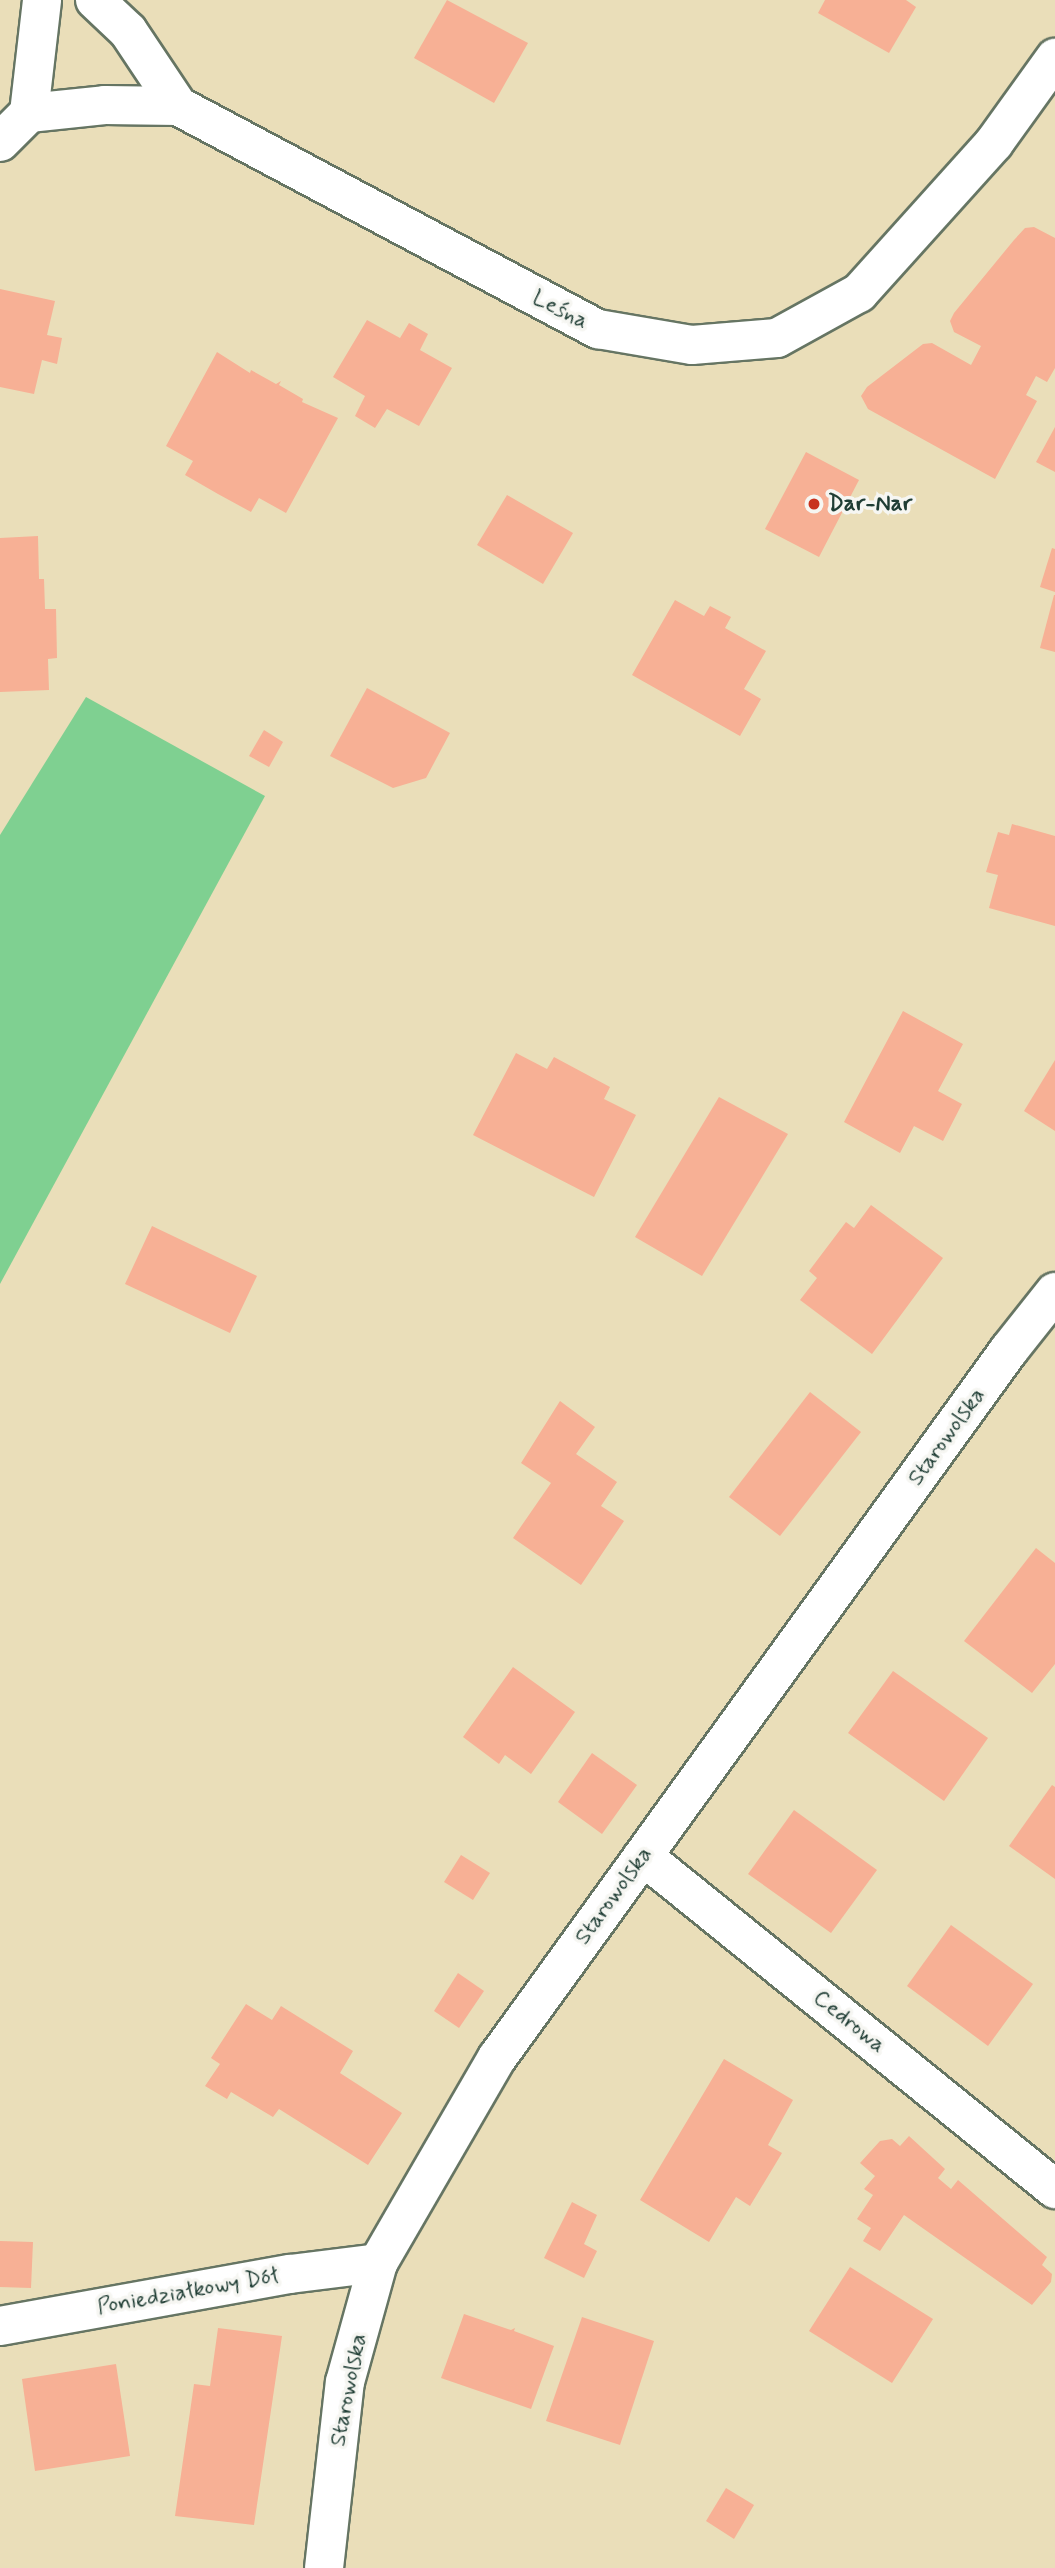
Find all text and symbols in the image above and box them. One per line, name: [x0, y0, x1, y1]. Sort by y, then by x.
street label: Leśna: [527, 284, 593, 336]
place label: Dar-Nar: [828, 490, 912, 518]
marker: Dar-Nar: [806, 496, 822, 512]
street label: Starowolska: [902, 1383, 992, 1491]
street label: Starowolska: [569, 1842, 659, 1950]
street label: Cedrowa: [807, 1984, 891, 2060]
street label: Poniedziałkowy Dół: [95, 2262, 281, 2322]
street label: Starowolska: [325, 2331, 373, 2449]

